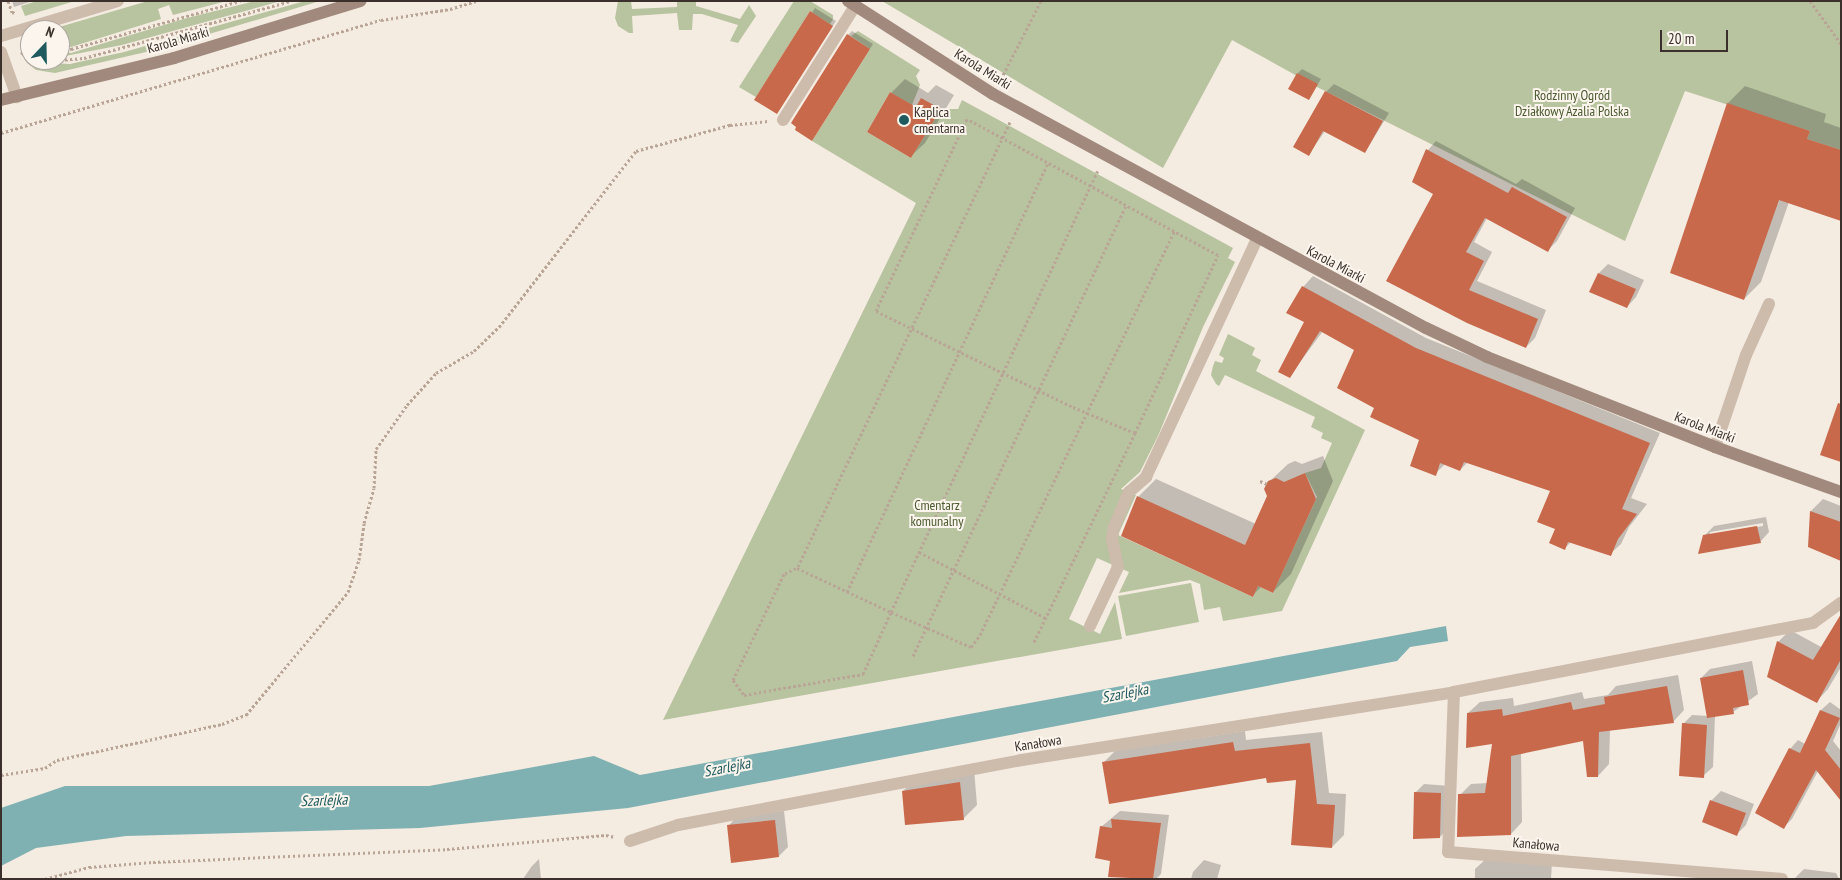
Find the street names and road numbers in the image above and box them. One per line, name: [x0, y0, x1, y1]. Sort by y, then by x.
street label: Karola Miarki: [145, 23, 211, 57]
street label: Karola Miarki: [952, 45, 1014, 93]
street label: Karola Miarki: [1304, 242, 1368, 286]
street label: Karola Miarki: [1672, 408, 1738, 446]
street label: Kanałowa: [1013, 731, 1063, 755]
street label: Kanałowa: [1512, 834, 1560, 854]

